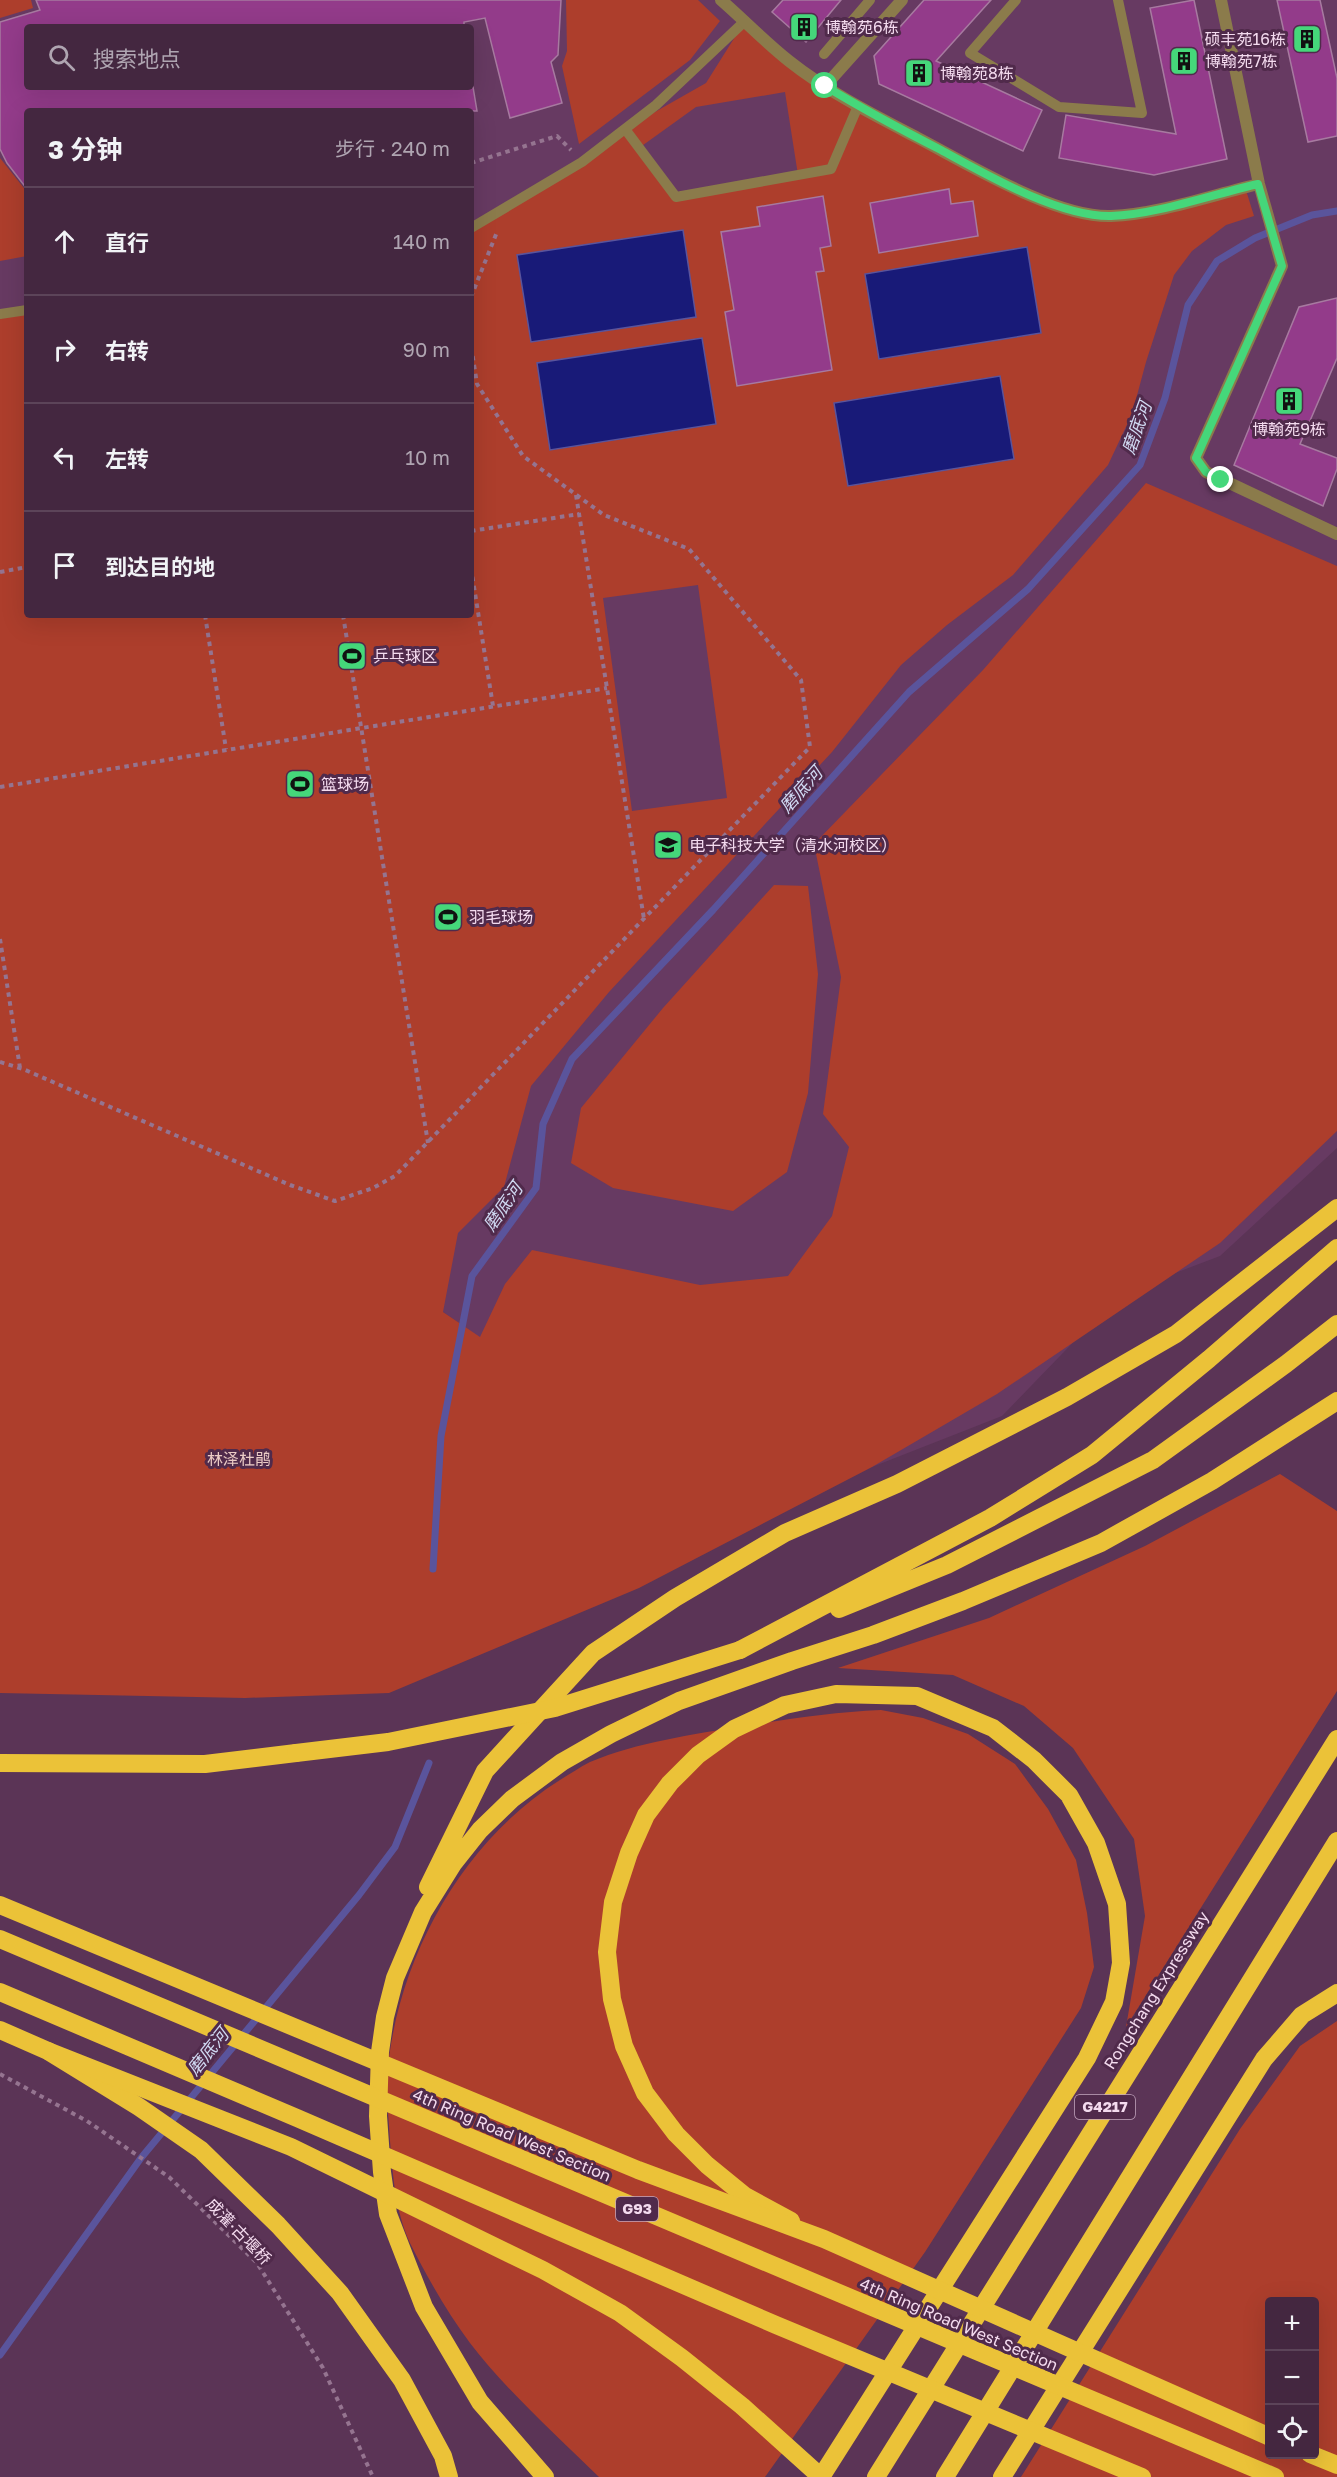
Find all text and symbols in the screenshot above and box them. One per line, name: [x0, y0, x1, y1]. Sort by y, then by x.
building icon: 博翰苑6栋: [788, 11, 820, 43]
place label: 博翰苑6栋: [825, 17, 899, 37]
building icon: 硕丰苑16栋: [1291, 23, 1323, 55]
search box: [24, 24, 474, 90]
place label: 硕丰苑16栋: [1205, 29, 1286, 49]
icon: search: [45, 41, 78, 74]
text: 搜索地点: [93, 45, 181, 72]
building icon: 博翰苑7栋: [1168, 45, 1200, 77]
place label: 博翰苑7栋: [1205, 51, 1277, 71]
building icon: 博翰苑8栋: [903, 57, 935, 89]
place label: 博翰苑8栋: [940, 63, 1014, 83]
route start: [811, 72, 837, 98]
text: 3 分钟: [48, 134, 122, 165]
text: 步行 · 240 m: [335, 136, 450, 160]
icon: ahead: [48, 225, 81, 258]
text: 直行: [105, 229, 149, 256]
text: 140 m: [393, 229, 450, 253]
icon: right: [48, 333, 81, 366]
text: 右转: [105, 337, 149, 364]
text: 90 m: [403, 337, 450, 361]
building icon: 博翰苑9栋: [1273, 385, 1305, 417]
water label: 磨底河: [1116, 396, 1157, 457]
place label: 博翰苑9栋: [1252, 419, 1326, 439]
icon: left: [48, 441, 81, 474]
text: 左转: [105, 445, 149, 472]
text: 10 m: [405, 445, 450, 469]
route end: [1207, 466, 1233, 492]
icon: arrive: [48, 549, 81, 582]
text: 到达目的地: [105, 553, 215, 580]
sports icon: 乒乓球区: [336, 640, 368, 672]
place label: 乒乓球区: [373, 646, 437, 666]
water label: 磨底河: [774, 760, 829, 817]
sports icon: 篮球场: [284, 768, 316, 800]
place label: 篮球场: [321, 774, 369, 794]
school or university icon: 电子科技大学（清水河校区）: [652, 829, 684, 861]
place label: 电子科技大学（清水河校区）: [689, 835, 897, 855]
sports icon: 羽毛球场: [432, 901, 464, 933]
place label: 羽毛球场: [469, 907, 533, 927]
water label: 磨底河: [478, 1176, 528, 1235]
park label: 林泽杜鹃: [207, 1449, 271, 1469]
street label: Rongchang Expressway: [1099, 1907, 1213, 2073]
water label: 磨底河: [182, 2021, 235, 2079]
street label: 4th Ring Road West Section: [410, 2084, 614, 2186]
road number: G4217: [1075, 2095, 1135, 2119]
street label: 成灌·古堰桥: [202, 2194, 276, 2268]
road number: G93: [616, 2197, 658, 2221]
street label: 4th Ring Road West Section: [857, 2273, 1061, 2375]
map controls: [1265, 2297, 1319, 2459]
button: +: [1265, 2297, 1319, 2351]
button: −: [1265, 2351, 1319, 2405]
button: locate: [1265, 2405, 1319, 2459]

